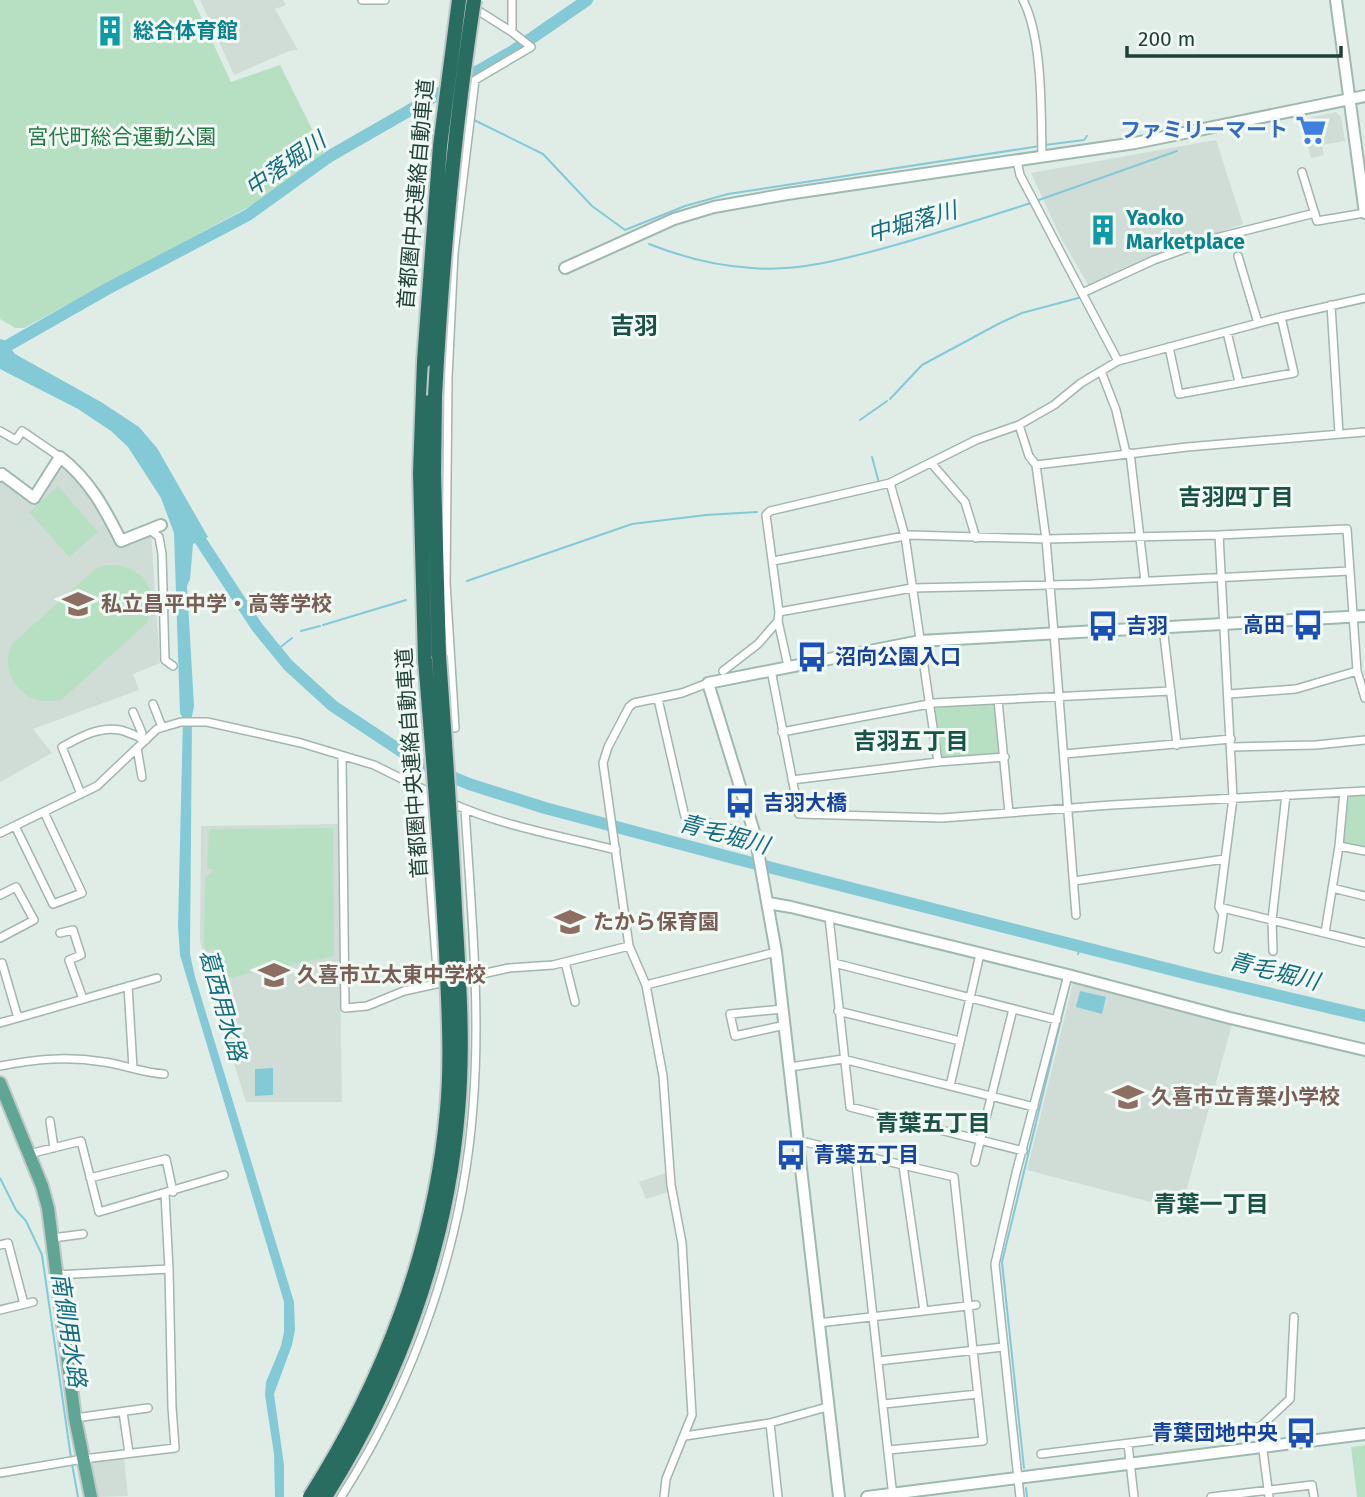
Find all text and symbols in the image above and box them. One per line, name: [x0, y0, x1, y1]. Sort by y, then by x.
building icon: 総合体育館: [93, 14, 127, 48]
scale bar: [1127, 14, 1340, 58]
place label: 総合体育館: [133, 18, 238, 44]
text: 200 m: [1138, 26, 1195, 52]
street label: 首都圏中央連絡自動車道: [393, 78, 439, 310]
supermarket icon: ファミリーマート: [1294, 113, 1328, 147]
place label: ファミリーマート: [1120, 117, 1288, 143]
park label: 宮代町総合運動公園: [28, 124, 217, 150]
water label: 中落堀川: [239, 124, 333, 202]
water label: 中堀落川: [864, 195, 963, 248]
place label: Yaoko Marketplace: [1125, 205, 1245, 255]
building icon: Yaoko Marketplace: [1086, 213, 1120, 247]
district label: 吉羽: [610, 312, 658, 340]
district label: 吉羽四丁目: [1179, 483, 1294, 511]
school or university icon: 私立昌平中学・高等学校: [61, 587, 95, 621]
place label: 私立昌平中学・高等学校: [101, 591, 332, 617]
bus stop icon: 高田: [1291, 608, 1325, 642]
bus stop icon: 吉羽: [1086, 609, 1120, 643]
place label: 高田: [1243, 612, 1285, 638]
place label: 吉羽: [1126, 613, 1168, 639]
bus stop icon: 沼向公園入口: [795, 640, 829, 674]
place label: 沼向公園入口: [835, 644, 961, 670]
street label: 首都圏中央連絡自動車道: [391, 647, 433, 879]
district label: 吉羽五丁目: [854, 727, 969, 755]
bus stop icon: 吉羽大橋: [723, 786, 757, 820]
place label: 吉羽大橋: [763, 790, 847, 816]
water label: 青毛堀川: [676, 809, 775, 860]
school or university icon: たから保育園: [553, 905, 587, 939]
place label: たから保育園: [593, 909, 719, 935]
water label: 葛西用水路: [194, 946, 253, 1066]
water label: 青毛堀川: [1226, 946, 1325, 996]
school or university icon: 久喜市立太東中学校: [257, 958, 291, 992]
place label: 久喜市立太東中学校: [297, 962, 486, 988]
school or university icon: 久喜市立青葉小学校: [1111, 1080, 1145, 1114]
place label: 久喜市立青葉小学校: [1151, 1084, 1340, 1110]
district label: 青葉五丁目: [876, 1109, 991, 1137]
bus stop icon: 青葉五丁目: [774, 1138, 808, 1172]
place label: 青葉五丁目: [814, 1142, 919, 1168]
district label: 青葉一丁目: [1154, 1190, 1269, 1218]
water label: 南側用水路: [46, 1271, 92, 1391]
bus stop icon: 青葉団地中央: [1284, 1416, 1318, 1450]
place label: 青葉団地中央: [1152, 1420, 1278, 1446]

